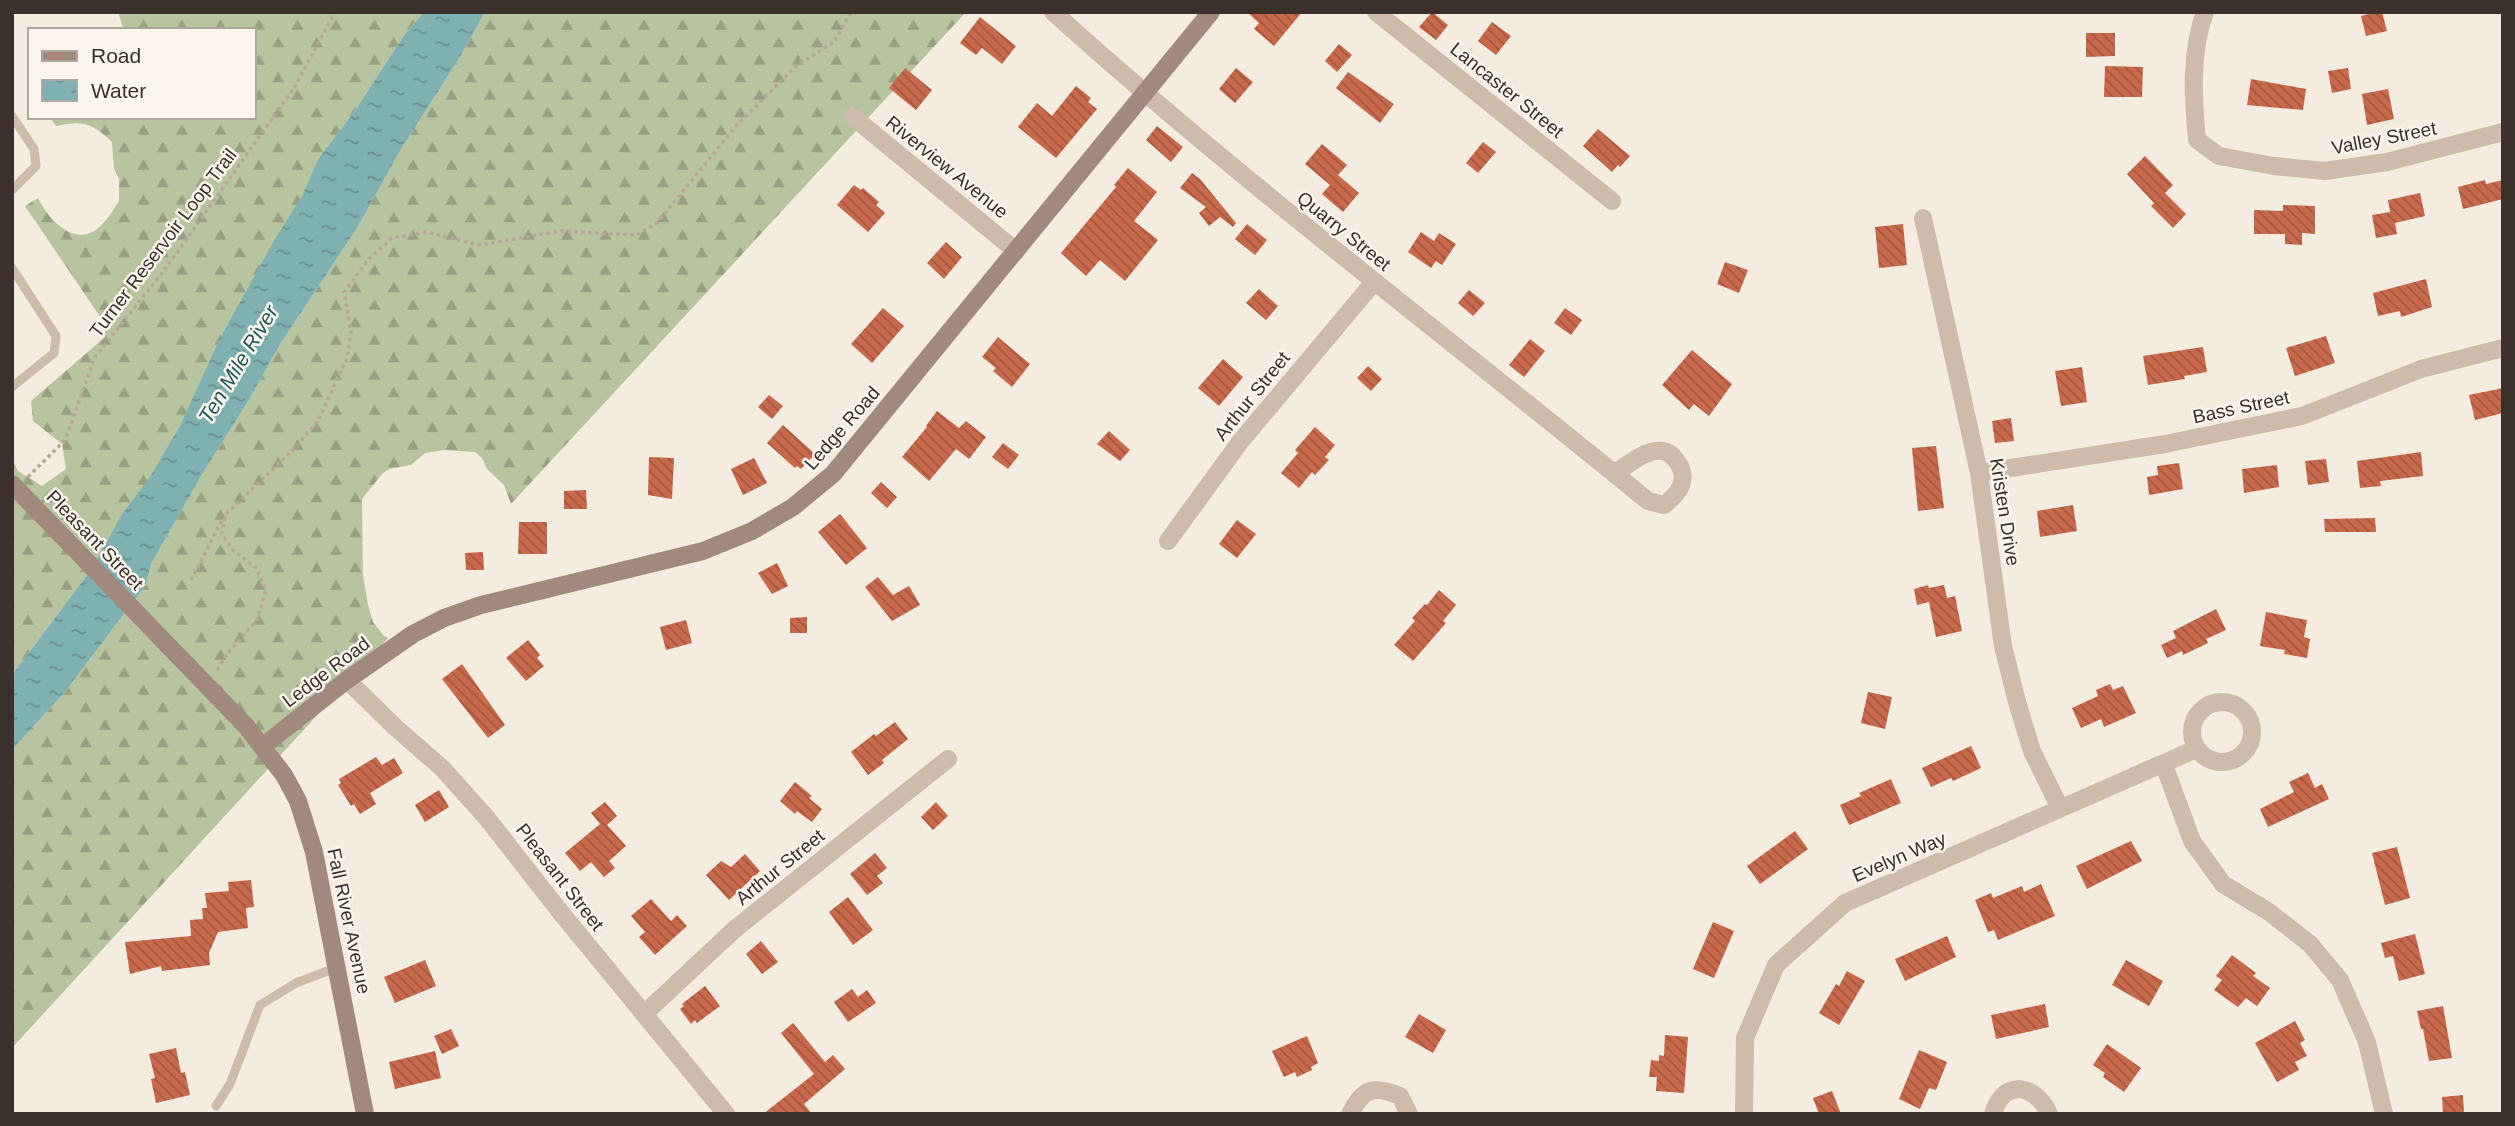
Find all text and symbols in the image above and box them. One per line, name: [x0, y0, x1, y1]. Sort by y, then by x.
legend: [28, 28, 256, 119]
street label: Lancaster Street: [1446, 38, 1568, 142]
text: Road: [91, 44, 141, 67]
text: Water: [91, 79, 146, 102]
street label: Riverview Avenue: [882, 111, 1012, 223]
street label: Valley Street: [2330, 117, 2439, 158]
street label: Turner Reservoir Loop Trail: [85, 145, 241, 341]
street label: Quarry Street: [1293, 187, 1395, 275]
water label: Ten Mile River: [194, 300, 283, 427]
street label: Arthur Street: [1210, 347, 1295, 444]
street label: Ledge Road: [800, 382, 884, 474]
street label: Bass Street: [2191, 386, 2292, 427]
street label: Kristen Drive: [1986, 457, 2024, 567]
street label: Pleasant Street: [42, 486, 148, 595]
street label: Ledge Road: [278, 632, 374, 712]
street label: Pleasant Street: [512, 819, 609, 935]
street label: Arthur Street: [732, 824, 829, 909]
street label: Evelyn Way: [1849, 828, 1949, 886]
street label: Fall River Avenue: [323, 846, 375, 996]

